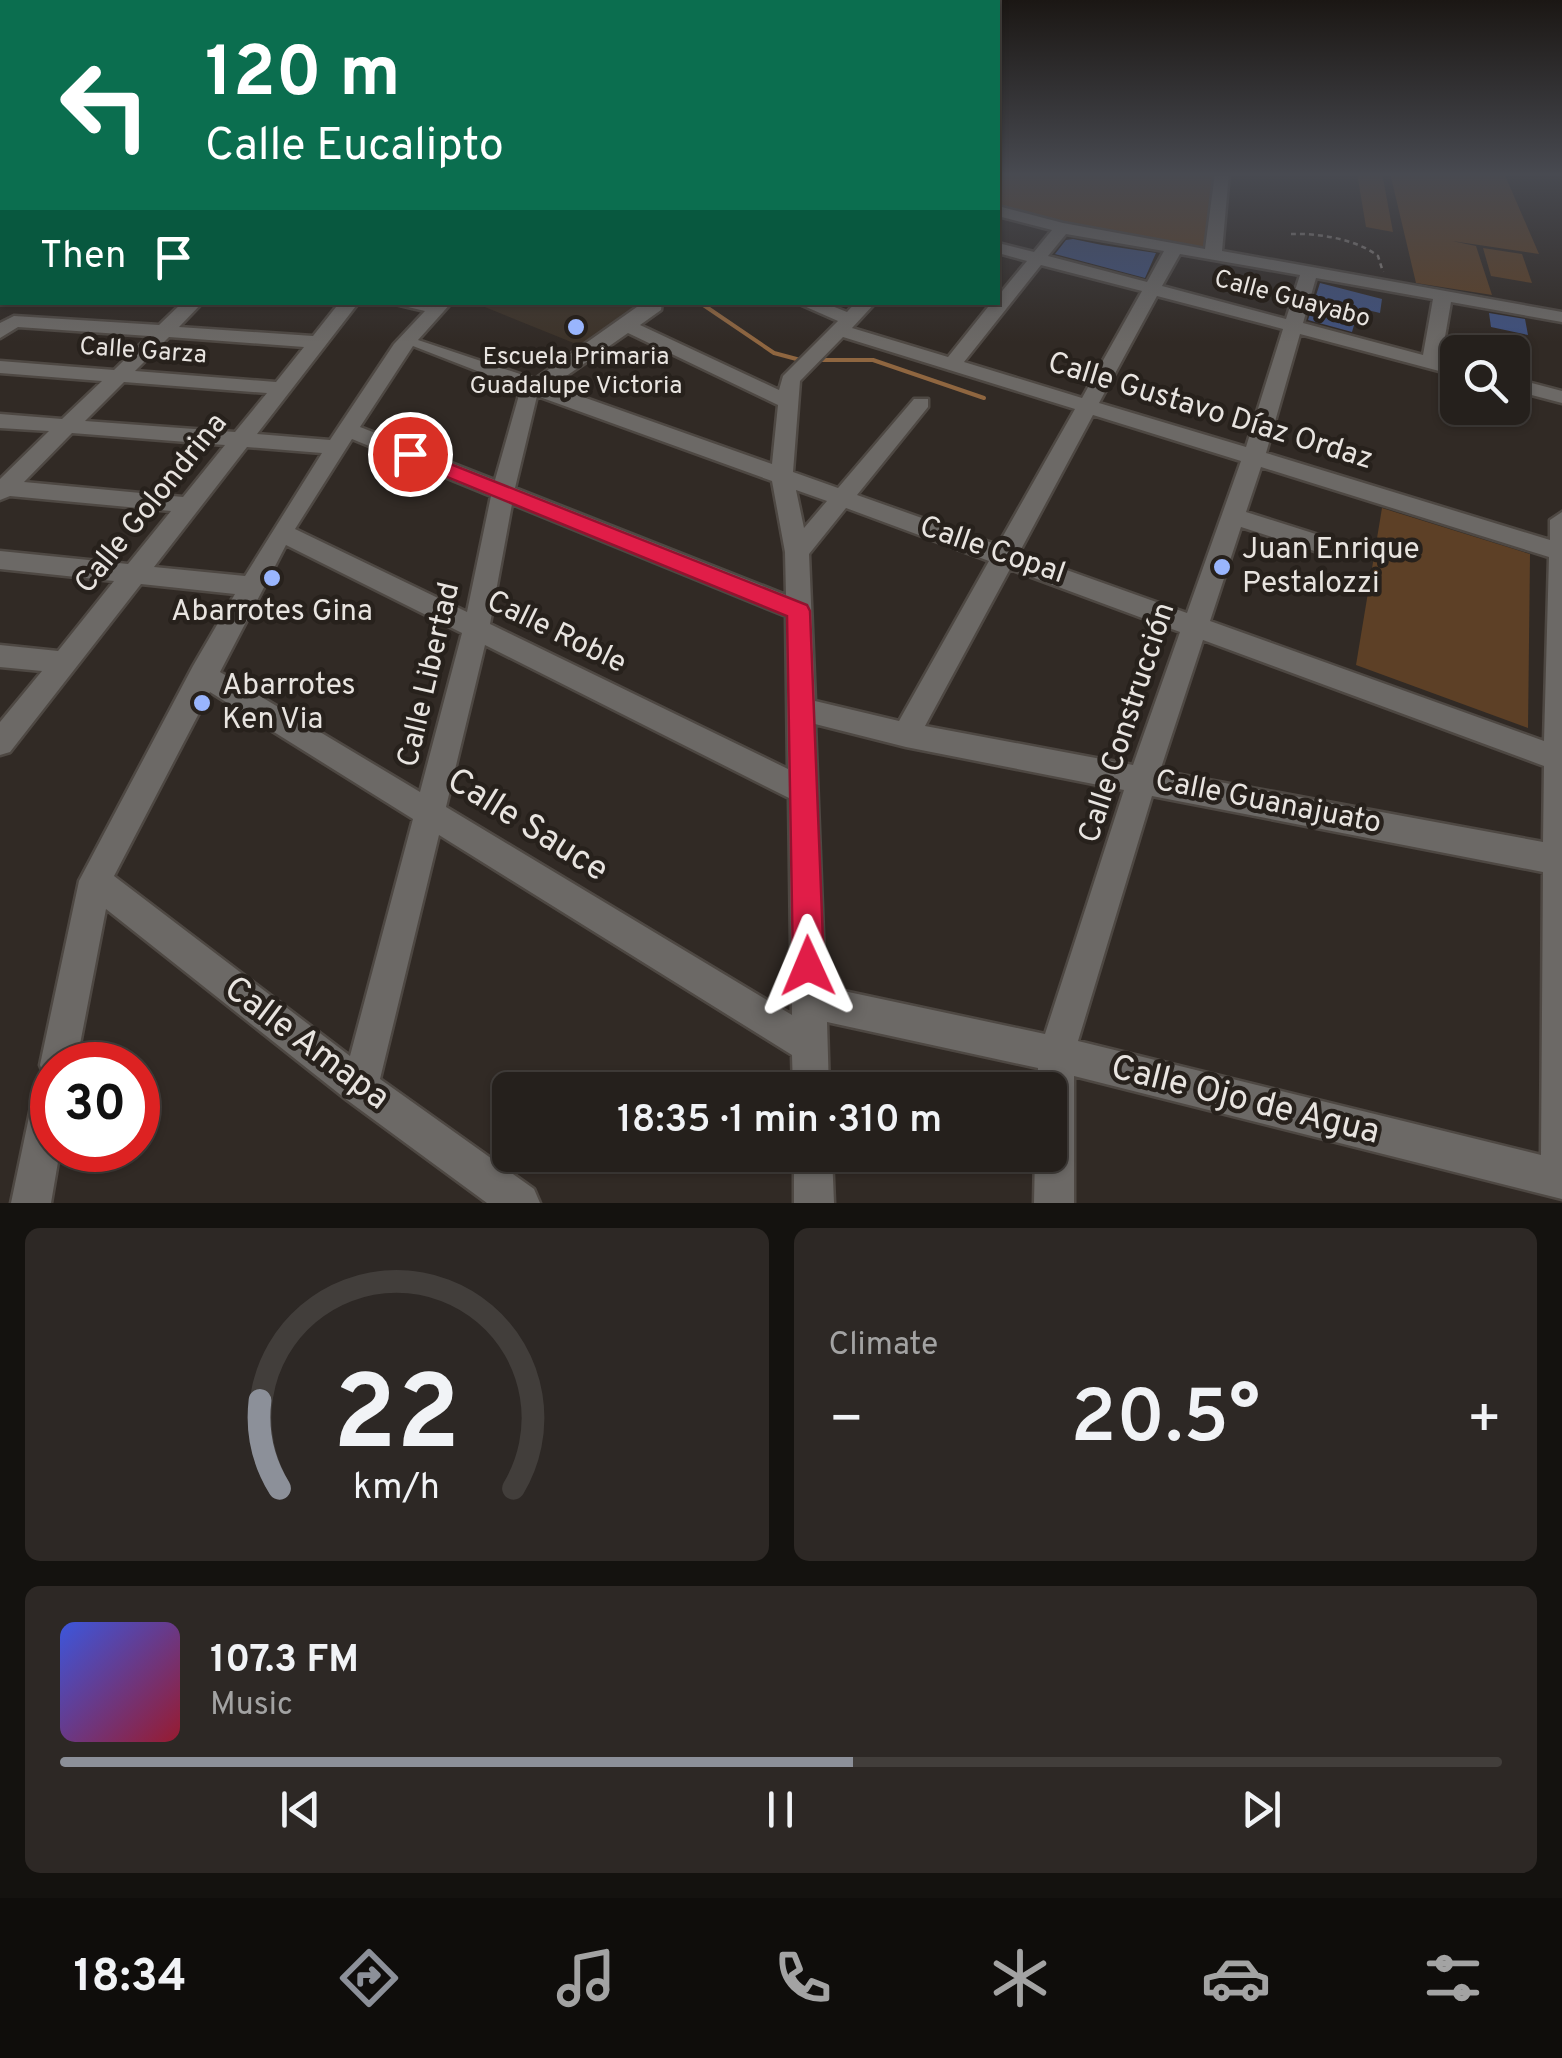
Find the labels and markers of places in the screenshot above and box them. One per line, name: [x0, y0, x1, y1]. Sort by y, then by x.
marker: Escuela Primaria Guadalupe Victoria: [565, 316, 587, 338]
place label: Escuela Primaria Guadalupe Victoria: [470, 342, 682, 403]
pin: [368, 412, 453, 497]
place label: Juan Enrique Pestalozzi: [1242, 532, 1420, 603]
marker: Juan Enrique Pestalozzi: [1211, 556, 1233, 578]
marker: Abarrotes Gina: [261, 567, 283, 589]
place label: Abarrotes Gina: [171, 594, 373, 631]
place label: Abarrotes Ken Via: [222, 668, 356, 739]
marker: Abarrotes Ken Via: [191, 692, 213, 714]

